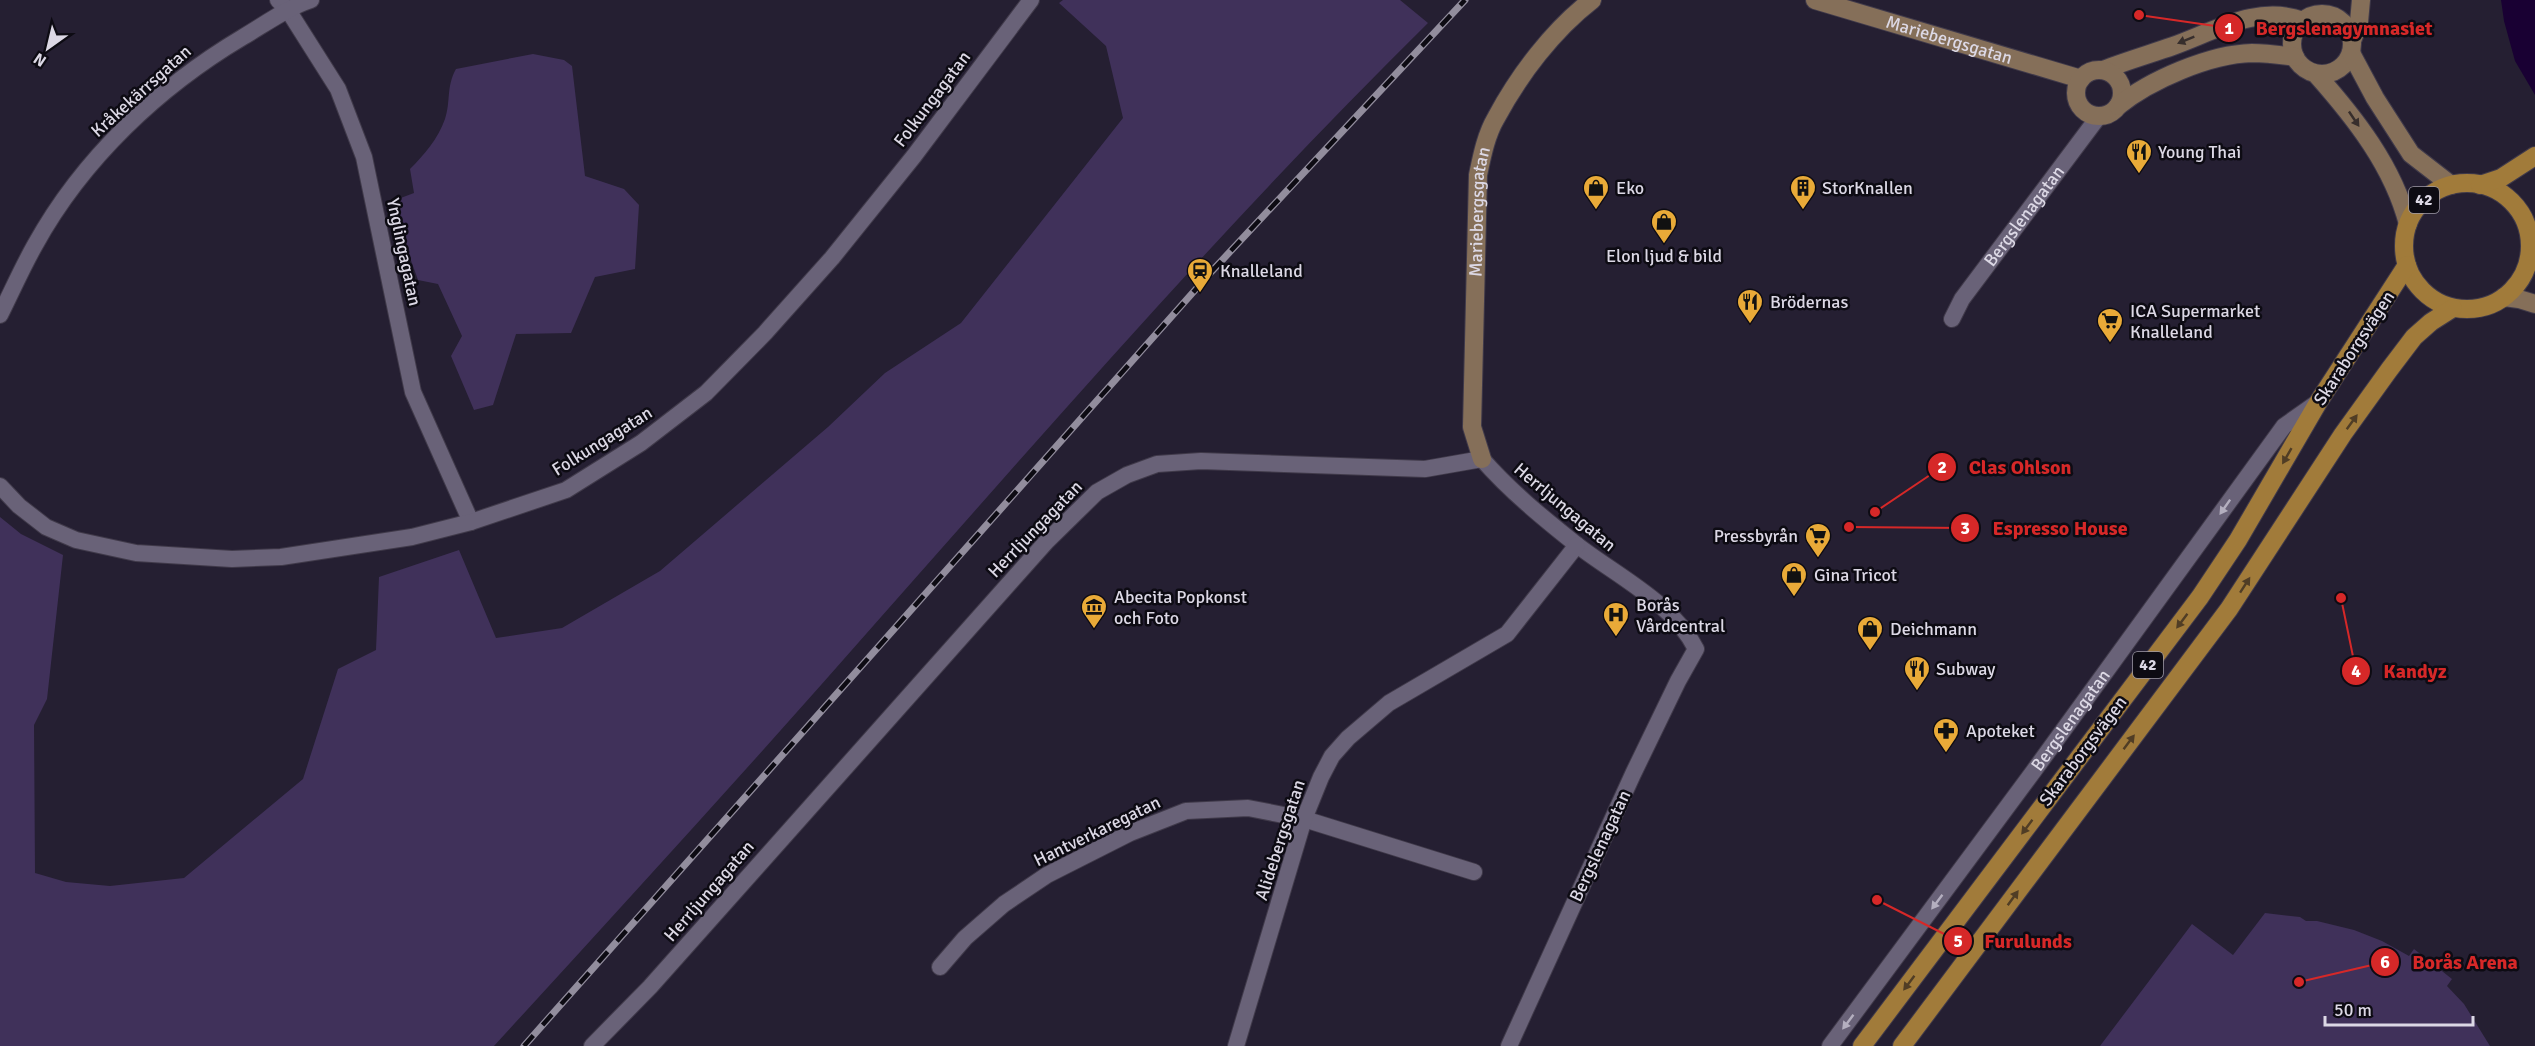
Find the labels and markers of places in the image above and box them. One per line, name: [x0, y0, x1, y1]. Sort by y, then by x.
callout: Bergslenagymnasiet: [2214, 9, 2444, 47]
restaurant icon: Young Thai: [2124, 137, 2154, 175]
place label: Young Thai: [2158, 141, 2241, 163]
shop icon: Eko: [1581, 173, 1611, 211]
building icon: StorKnallen: [1788, 173, 1818, 211]
place label: Eko: [1616, 177, 1644, 199]
place label: StorKnallen: [1822, 177, 1913, 199]
shop icon: Elon ljud & bild: [1649, 207, 1679, 245]
place label: Elon ljud & bild: [1606, 245, 1722, 267]
station icon: Knalleland: [1185, 256, 1215, 294]
place label: Knalleland: [1220, 260, 1303, 282]
restaurant icon: Brödernas: [1735, 287, 1765, 325]
place label: Brödernas: [1770, 291, 1848, 313]
place label: ICA Supermarket Knalleland: [2130, 300, 2260, 343]
supermarket icon: ICA Supermarket Knalleland: [2095, 306, 2125, 344]
callout: Clas Ohlson: [1927, 448, 2084, 486]
callout: Espresso House: [1950, 509, 2140, 547]
supermarket icon: Pressbyrån: [1803, 521, 1833, 559]
place label: Pressbyrån: [1714, 525, 1798, 547]
shop icon: Gina Tricot: [1779, 560, 1809, 598]
place label: Gina Tricot: [1814, 564, 1897, 586]
place label: Abecita Popkonst och Foto: [1114, 586, 1247, 629]
museum icon: Abecita Popkonst och Foto: [1079, 592, 1109, 630]
place label: Borås Vårdcentral: [1636, 594, 1725, 637]
hospital icon: Borås Vårdcentral: [1601, 600, 1631, 638]
shop icon: Deichmann: [1855, 614, 1885, 652]
place label: Deichmann: [1890, 618, 1977, 640]
callout: Kandyz: [2341, 652, 2458, 690]
restaurant icon: Subway: [1902, 654, 1932, 692]
place label: Subway: [1936, 658, 1996, 680]
pharmacy icon: Apoteket: [1931, 716, 1961, 754]
place label: Apoteket: [1966, 720, 2035, 742]
callout: Furulunds: [1943, 922, 2084, 960]
callout: Borås Arena: [2370, 943, 2529, 981]

